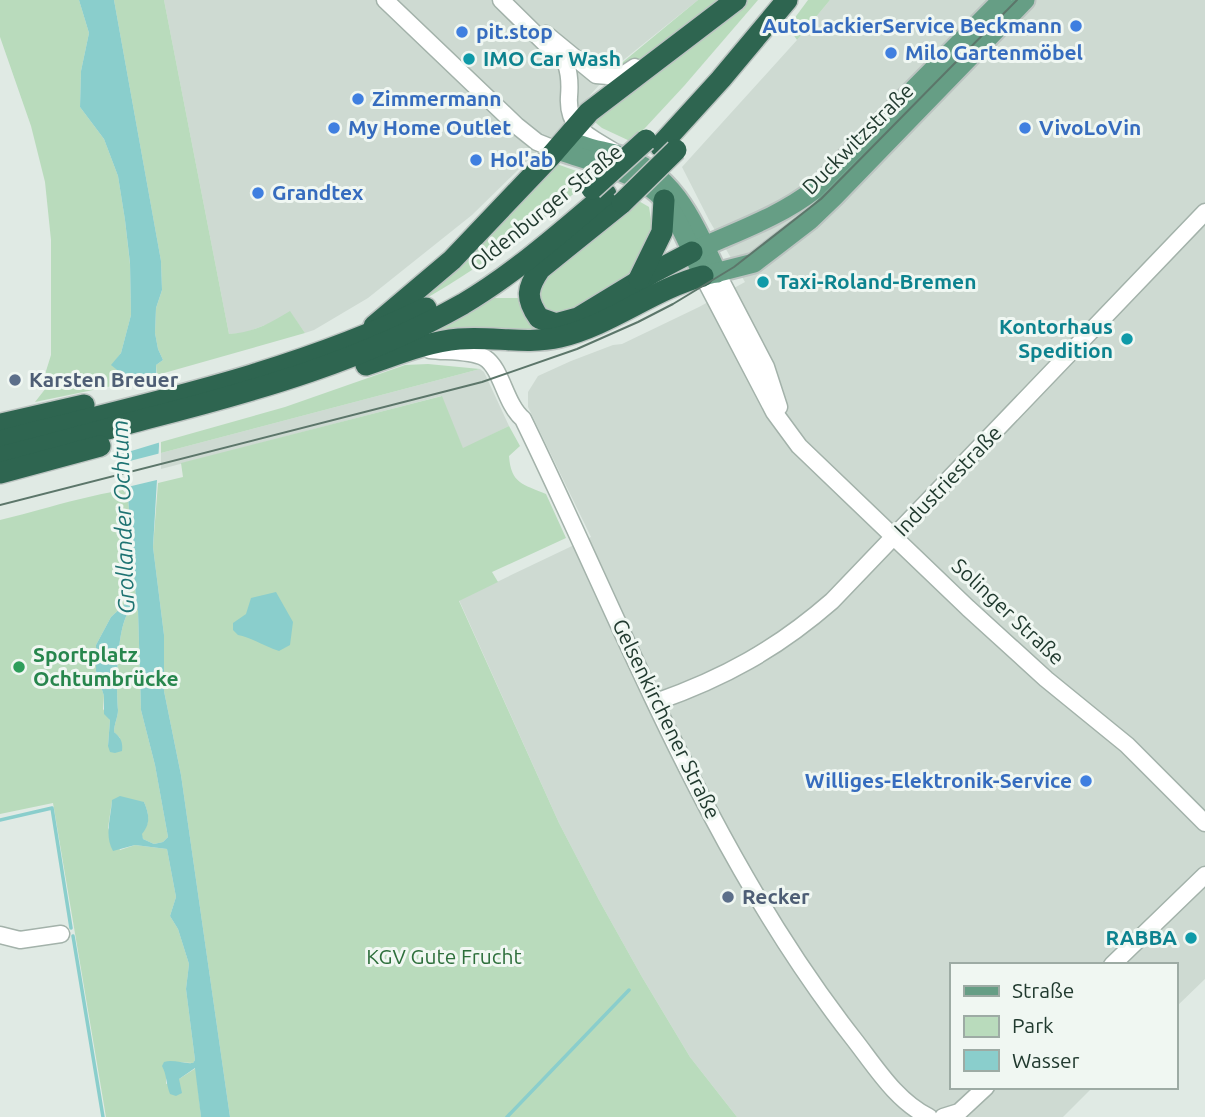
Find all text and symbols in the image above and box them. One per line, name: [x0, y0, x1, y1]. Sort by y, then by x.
place label: AutoLackierService Beckmann: [762, 13, 1062, 37]
marker: AutoLackierService Beckmann: [1068, 18, 1084, 34]
place label: pit.stop: [476, 19, 553, 43]
marker: pit.stop: [454, 24, 470, 40]
place label: Milo Gartenmöbel: [905, 40, 1083, 64]
marker: Milo Gartenmöbel: [883, 45, 899, 61]
place label: IMO Car Wash: [483, 46, 621, 70]
marker: IMO Car Wash: [461, 51, 477, 67]
street label: Duckwitzstraße: [797, 78, 918, 199]
place label: Zimmermann: [372, 86, 502, 110]
marker: Zimmermann: [350, 91, 366, 107]
place label: My Home Outlet: [348, 115, 511, 139]
place label: VivoLoVin: [1039, 115, 1141, 139]
marker: My Home Outlet: [326, 120, 342, 136]
marker: VivoLoVin: [1017, 120, 1033, 136]
street label: Oldenburger Straße: [465, 139, 626, 276]
place label: Hol'ab: [490, 147, 553, 171]
marker: Hol'ab: [468, 152, 484, 168]
place label: Grandtex: [272, 180, 364, 204]
marker: Grandtex: [250, 185, 266, 201]
place label: Taxi-Roland-Bremen: [777, 269, 976, 293]
marker: Taxi-Roland-Bremen: [755, 274, 771, 290]
place label: Kontorhaus Spedition: [999, 314, 1113, 362]
marker: Kontorhaus Spedition: [1119, 331, 1135, 347]
place label: Karsten Breuer: [29, 367, 179, 391]
marker: Karsten Breuer: [7, 372, 23, 388]
water label: Grollander Ochtum: [107, 420, 138, 614]
street label: Industriestraße: [889, 420, 1006, 540]
street label: Solinger Straße: [948, 553, 1070, 669]
street label: Gelsenkirchener Straße: [608, 615, 726, 822]
place label: Sportplatz Ochtumbrücke: [33, 642, 179, 690]
marker: Sportplatz Ochtumbrücke: [11, 659, 27, 675]
place label: Williges-Elektronik-Service: [805, 768, 1072, 792]
marker: Williges-Elektronik-Service: [1078, 773, 1094, 789]
place label: Recker: [742, 884, 810, 908]
marker: Recker: [720, 889, 736, 905]
place label: RABBA: [1105, 925, 1177, 949]
marker: RABBA: [1183, 930, 1199, 946]
park label: KGV Gute Frucht: [366, 944, 522, 968]
legend: [950, 963, 1177, 1089]
text: Straße: [1012, 978, 1074, 1002]
text: Park: [1012, 1013, 1054, 1037]
text: Wasser: [1012, 1048, 1080, 1072]

